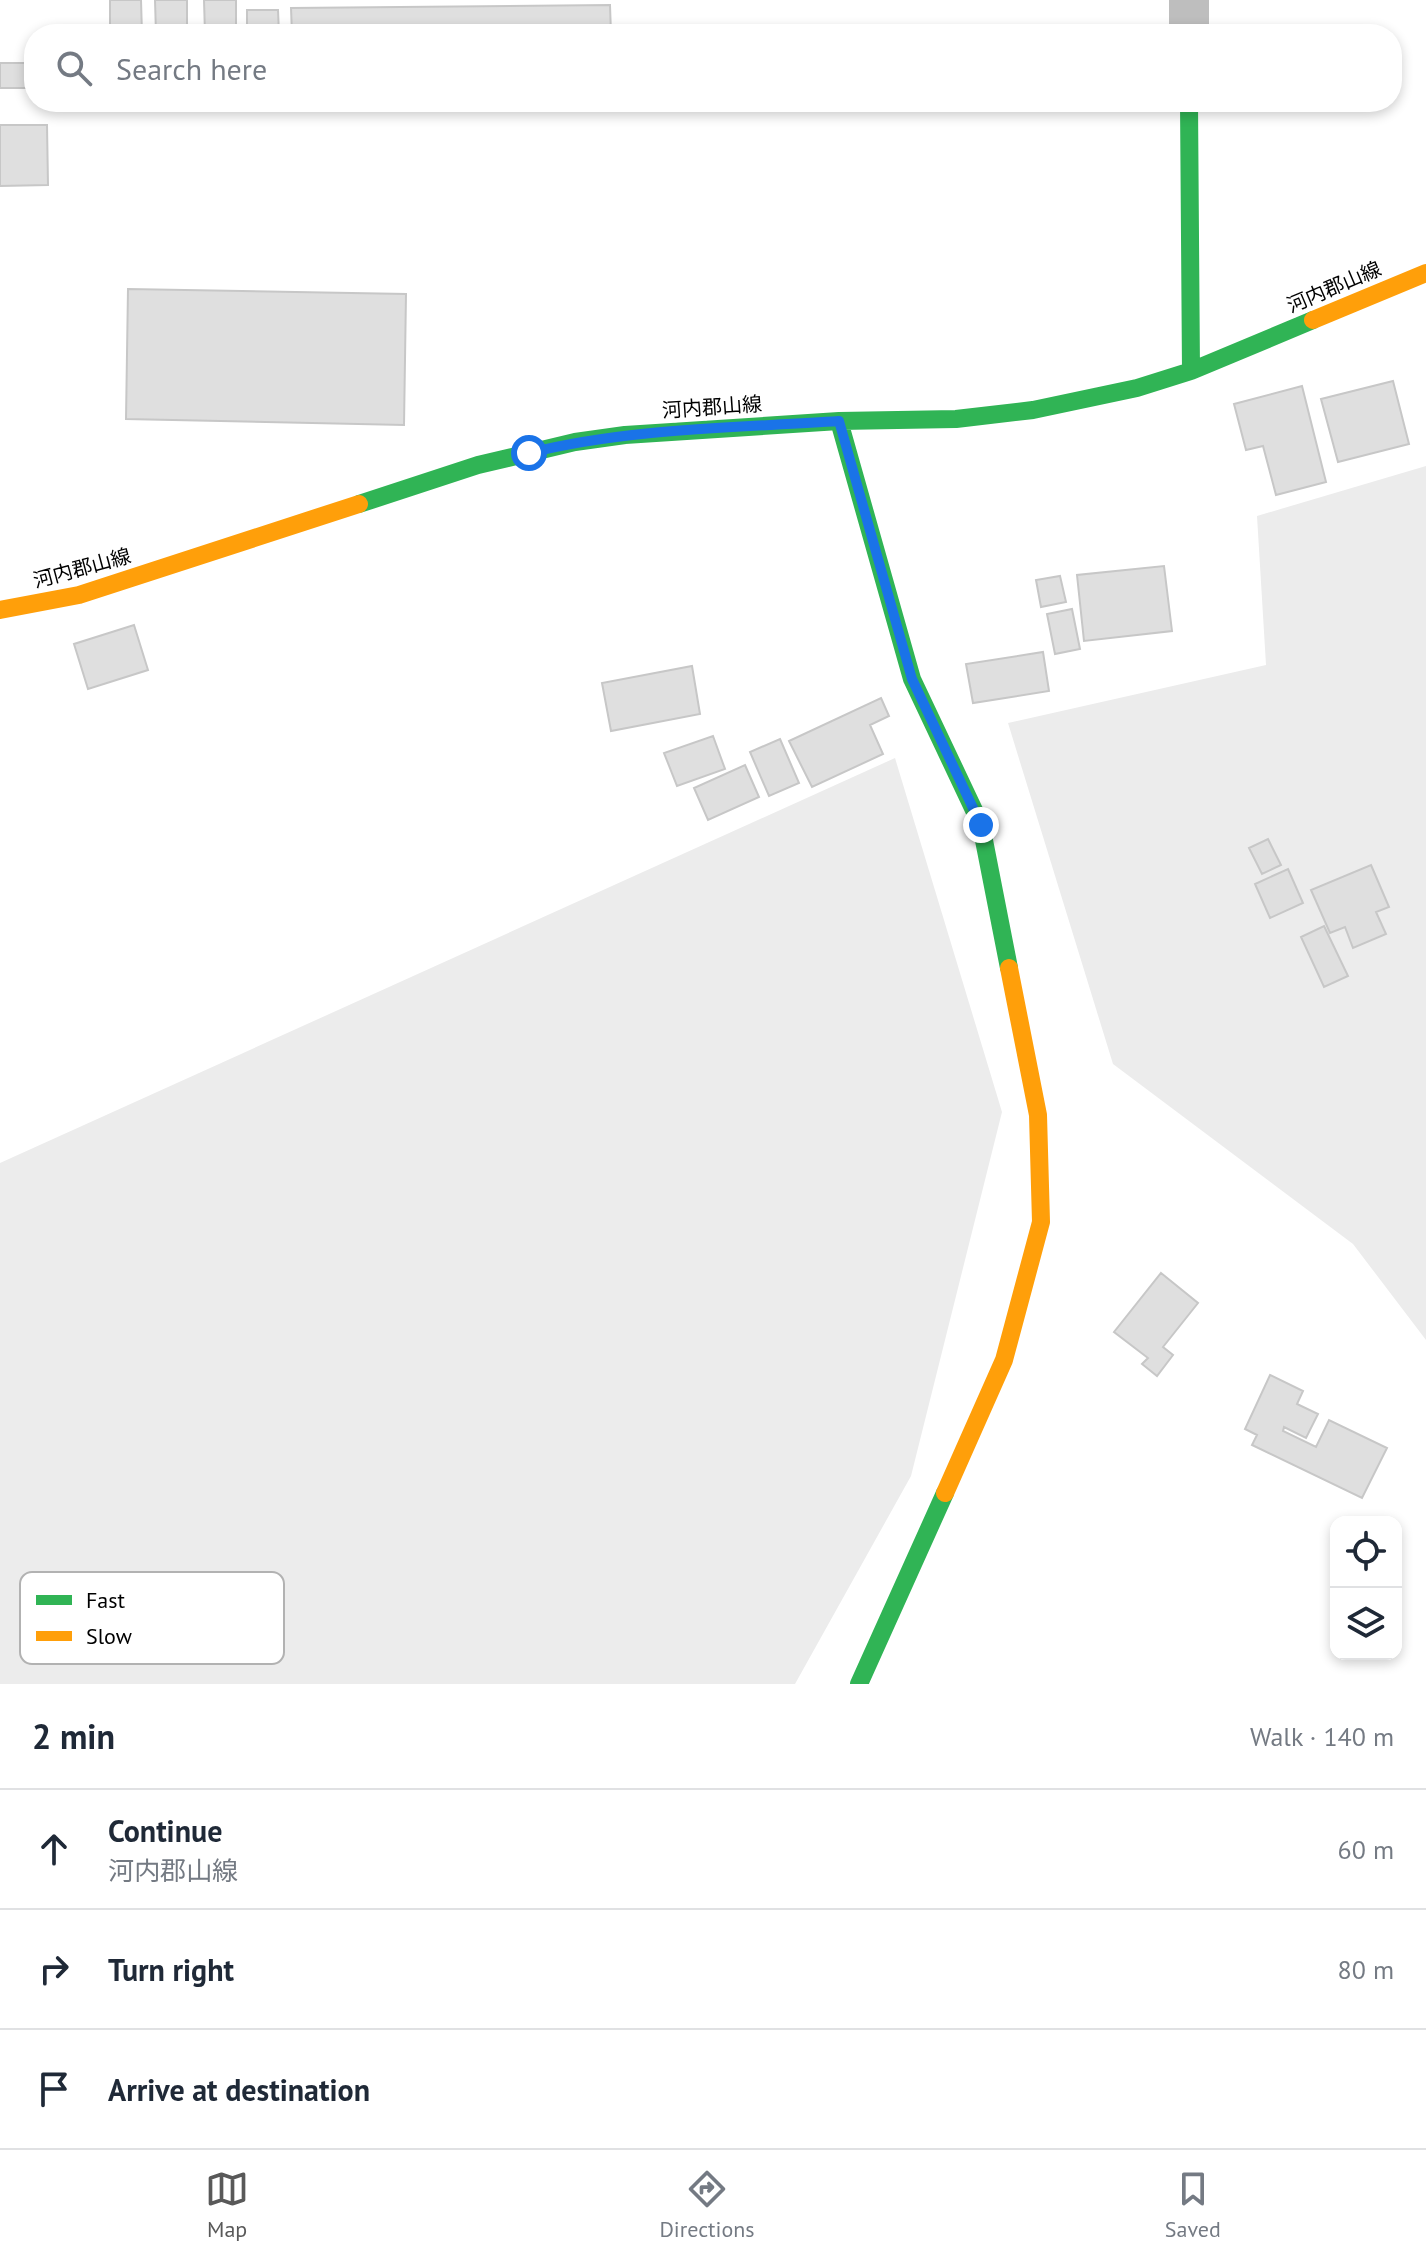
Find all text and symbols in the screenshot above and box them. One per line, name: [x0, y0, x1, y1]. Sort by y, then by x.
search box: [24, 24, 1402, 112]
icon: search: [52, 46, 96, 90]
text: Search here: [116, 49, 267, 88]
street label: 河内郡山線: [1283, 255, 1385, 319]
street label: 河内郡山線: [661, 391, 763, 423]
route start: [511, 435, 547, 471]
street label: 河内郡山線: [30, 543, 134, 593]
route end: [963, 807, 999, 843]
map controls: [1330, 1516, 1402, 1660]
button: locate: [1330, 1516, 1402, 1588]
legend: [20, 1572, 284, 1664]
text: Fast: [86, 1586, 126, 1614]
button: layers: [1330, 1588, 1402, 1660]
text: Slow: [86, 1622, 132, 1650]
text: 2 min: [32, 1714, 115, 1758]
text: Walk · 140 m: [1250, 1720, 1394, 1753]
text: Continue: [108, 1811, 222, 1850]
icon: ahead: [32, 1827, 76, 1871]
text: 60 m: [1338, 1833, 1394, 1866]
text: 河内郡山線: [108, 1854, 238, 1887]
icon: right: [32, 1947, 76, 1991]
text: Turn right: [108, 1950, 234, 1989]
text: 80 m: [1338, 1953, 1394, 1986]
icon: arrive: [32, 2067, 76, 2111]
text: Arrive at destination: [108, 2070, 370, 2109]
tab: Map: [205, 2167, 249, 2243]
tab: Directions: [659, 2167, 755, 2243]
tab: Saved: [1165, 2167, 1221, 2243]

